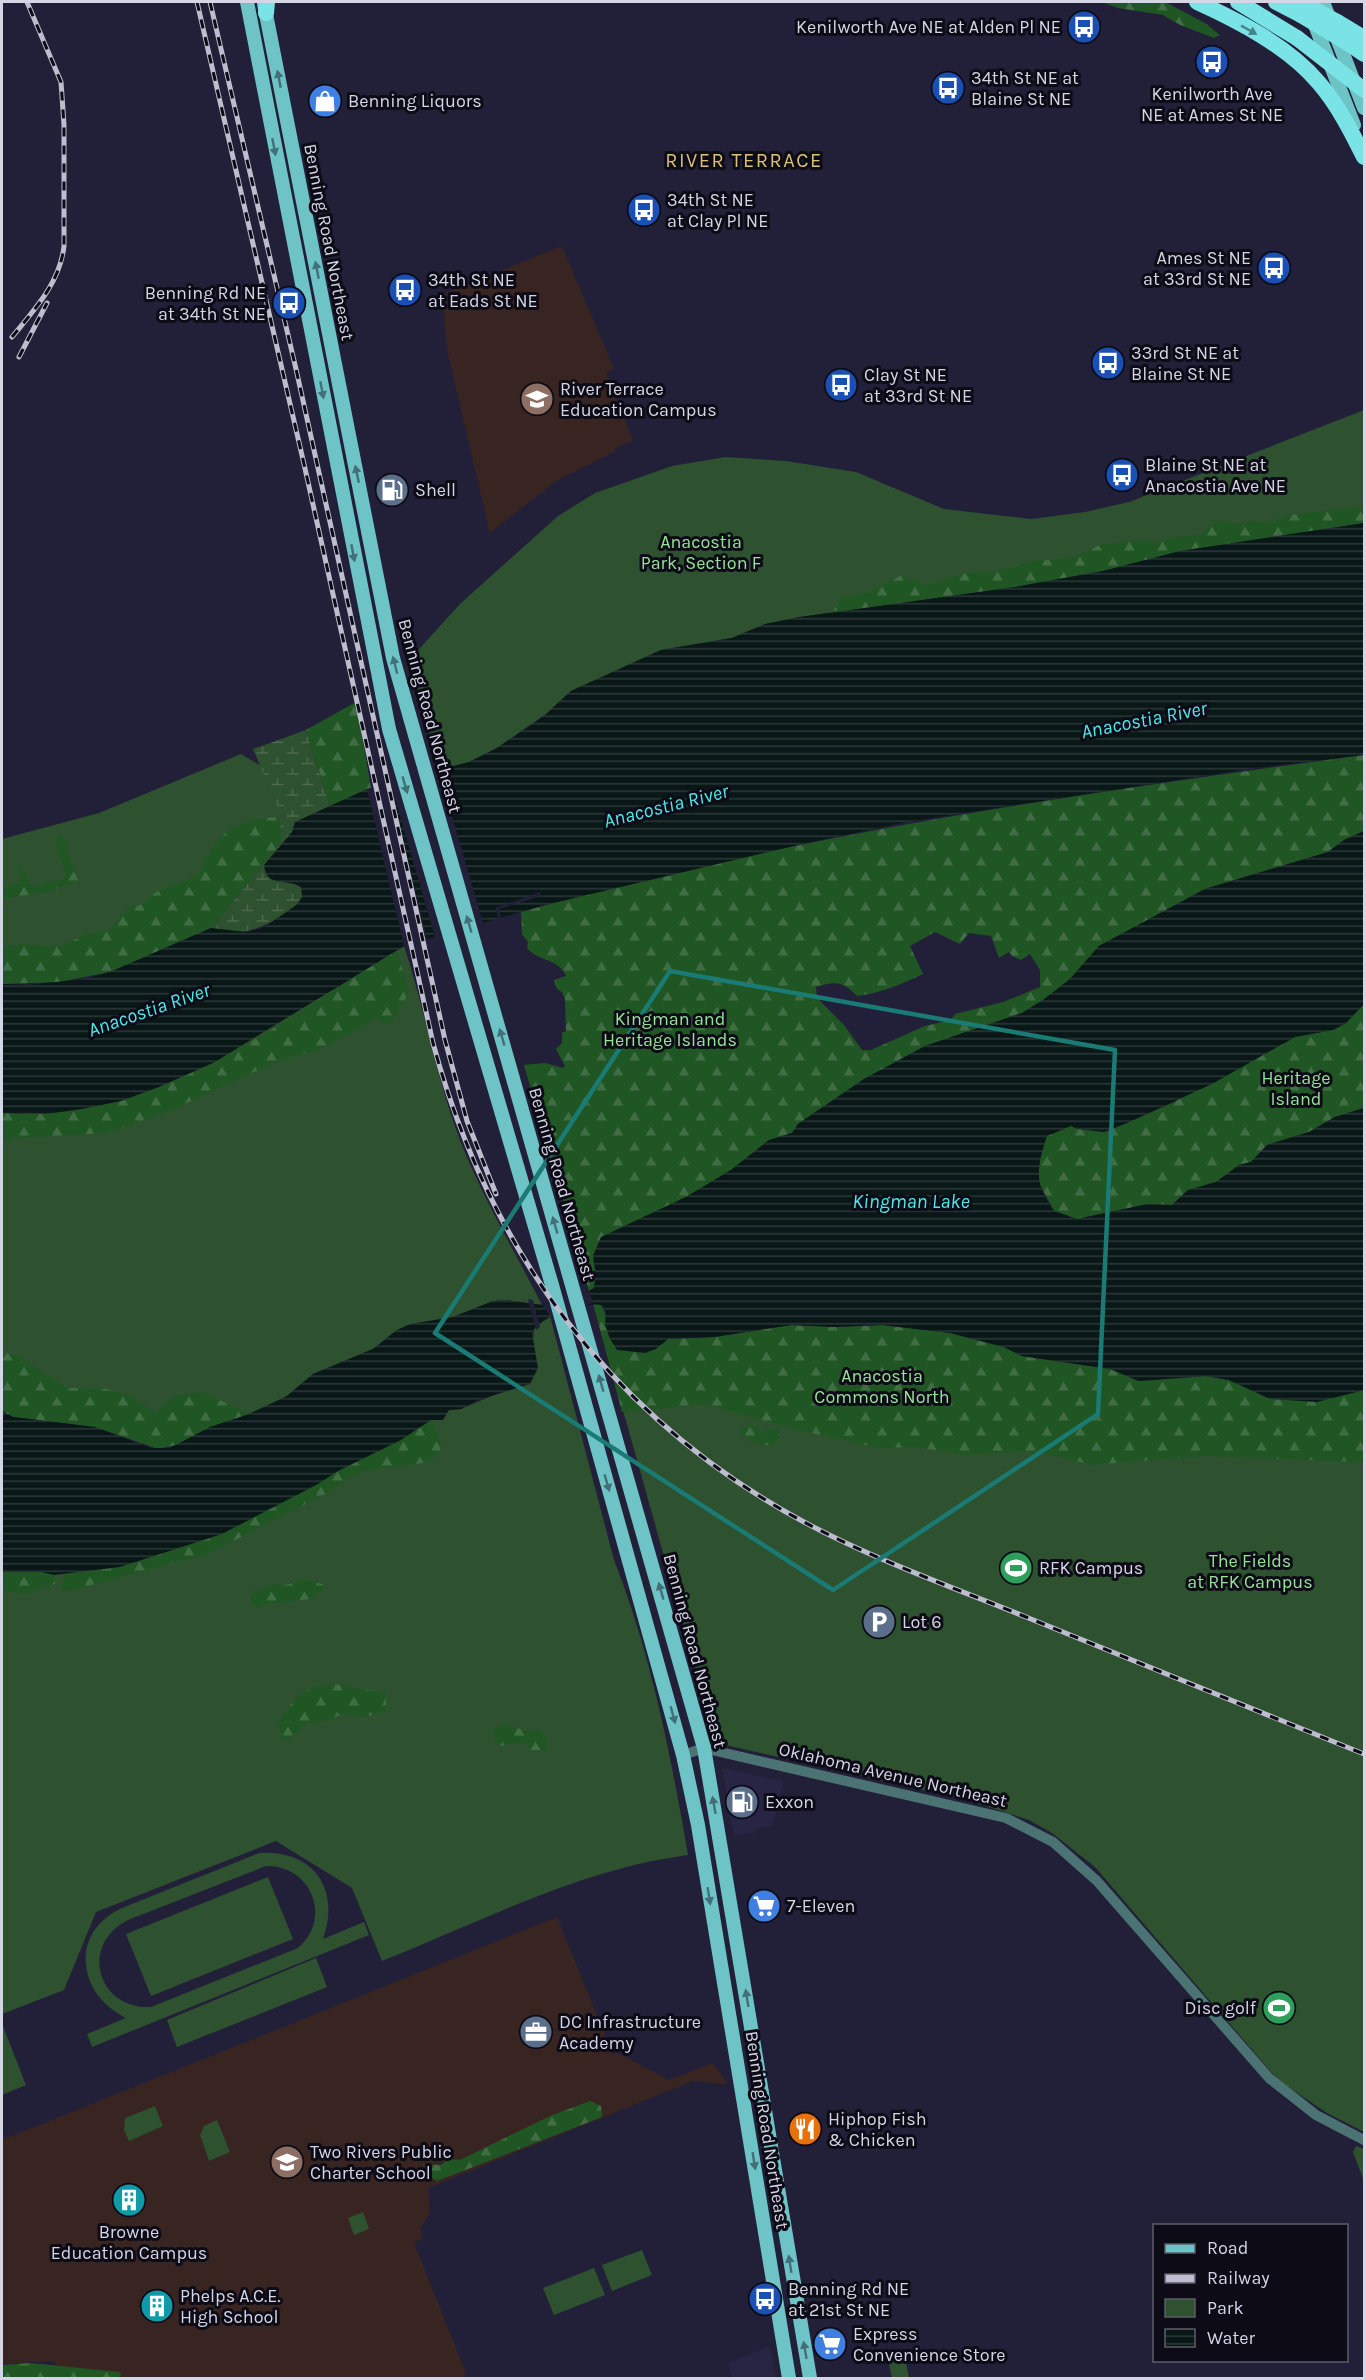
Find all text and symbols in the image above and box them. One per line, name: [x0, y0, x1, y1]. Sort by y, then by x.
bus stop icon: Kenilworth Ave NE at Alden Pl NE: [1066, 9, 1102, 45]
place label: Kenilworth Ave NE at Alden Pl NE: [796, 16, 1061, 38]
one-way arrow: [1240, 24, 1257, 34]
bus stop icon: Kenilworth Ave NE at Ames St NE: [1194, 44, 1230, 80]
place label: 34th St NE at Blaine St NE: [971, 67, 1079, 110]
one-way arrow: [274, 69, 283, 88]
bus stop icon: 34th St NE at Blaine St NE: [930, 70, 966, 106]
shop icon: Benning Liquors: [307, 83, 343, 119]
place label: Kenilworth Ave NE at Ames St NE: [1141, 83, 1283, 126]
place label: Benning Liquors: [348, 90, 482, 112]
one-way arrow: [270, 138, 279, 157]
street label: Benning Road Northeast: [299, 142, 359, 343]
district label: RIVER TERRACE: [665, 149, 823, 172]
place label: 34th St NE at Clay Pl NE: [667, 189, 768, 232]
bus stop icon: 34th St NE at Clay Pl NE: [626, 192, 662, 228]
place label: Ames St NE at 33rd St NE: [1143, 247, 1251, 290]
bus stop icon: Ames St NE at 33rd St NE: [1256, 250, 1292, 286]
one-way arrow: [312, 261, 321, 280]
place label: 34th St NE at Eads St NE: [428, 269, 538, 312]
bus stop icon: 34th St NE at Eads St NE: [387, 272, 423, 308]
place label: Benning Rd NE at 34th St NE: [145, 282, 266, 325]
bus stop icon: Benning Rd NE at 34th St NE: [271, 285, 307, 321]
place label: 33rd St NE at Blaine St NE: [1131, 342, 1239, 385]
bus stop icon: 33rd St NE at Blaine St NE: [1090, 345, 1126, 381]
place label: Clay St NE at 33rd St NE: [864, 364, 972, 407]
bus stop icon: Clay St NE at 33rd St NE: [823, 367, 859, 403]
place label: River Terrace Education Campus: [560, 378, 717, 421]
one-way arrow: [318, 381, 327, 400]
school or university icon: River Terrace Education Campus: [519, 381, 555, 417]
place label: Blaine St NE at Anacostia Ave NE: [1145, 454, 1286, 497]
bus stop icon: Blaine St NE at Anacostia Ave NE: [1104, 457, 1140, 493]
one-way arrow: [352, 464, 361, 483]
fuel station icon: Shell: [374, 472, 410, 508]
place label: Shell: [415, 479, 456, 501]
park label: Anacostia Park, Section F: [641, 531, 761, 574]
one-way arrow: [349, 544, 358, 563]
street label: Benning Road Northeast: [393, 616, 467, 816]
one-way arrow: [390, 656, 400, 674]
water label: Anacostia River: [1079, 696, 1210, 743]
one-way arrow: [401, 776, 411, 794]
water label: Anacostia River: [601, 779, 732, 833]
one-way arrow: [464, 915, 473, 933]
water label: Anacostia River: [85, 978, 214, 1042]
park label: Kingman and Heritage Islands: [603, 1008, 737, 1051]
one-way arrow: [497, 1028, 506, 1046]
park label: Heritage Island: [1261, 1067, 1331, 1110]
street label: Benning Road Northeast: [524, 1085, 600, 1283]
water label: Kingman Lake: [852, 1190, 970, 1213]
one-way arrow: [550, 1216, 560, 1234]
park label: Anacostia Commons North: [814, 1365, 950, 1408]
one-way arrow: [596, 1374, 605, 1392]
one-way arrow: [603, 1474, 612, 1492]
sports icon: RFK Campus: [998, 1550, 1034, 1586]
park label: The Fields at RFK Campus: [1187, 1550, 1313, 1593]
street label: Benning Road Northeast: [658, 1551, 732, 1751]
place label: RFK Campus: [1039, 1557, 1143, 1579]
one-way arrow: [656, 1582, 665, 1600]
parking icon: Lot 6: [861, 1604, 897, 1640]
place label: Lot 6: [902, 1611, 942, 1633]
one-way arrow: [669, 1706, 678, 1724]
street label: Oklahoma Avenue Northeast: [777, 1738, 1010, 1812]
fuel station icon: Exxon: [724, 1784, 760, 1820]
place label: Exxon: [765, 1791, 814, 1813]
one-way arrow: [709, 1796, 718, 1815]
one-way arrow: [705, 1887, 714, 1906]
supermarket icon: 7-Eleven: [746, 1888, 782, 1924]
place label: 7-Eleven: [787, 1895, 855, 1917]
one-way arrow: [743, 1989, 752, 2008]
sports icon: Disc golf: [1261, 1990, 1297, 2026]
place label: Disc golf: [1185, 1997, 1257, 2019]
place label: DC Infrastructure Academy: [559, 2011, 701, 2054]
office icon: DC Infrastructure Academy: [518, 2014, 554, 2050]
street label: Benning Road Northeast: [740, 2029, 794, 2231]
place label: Hiphop Fish & Chicken: [828, 2108, 927, 2151]
restaurant icon: Hiphop Fish & Chicken: [787, 2111, 823, 2147]
place label: Two Rivers Public Charter School: [310, 2141, 452, 2184]
school or university icon: Two Rivers Public Charter School: [269, 2144, 305, 2180]
one-way arrow: [749, 2152, 758, 2171]
building icon: Browne Education Campus: [111, 2182, 147, 2218]
place label: Browne Education Campus: [51, 2221, 207, 2264]
legend: [1153, 2224, 1348, 2362]
text: Road: [1207, 2237, 1248, 2259]
one-way arrow: [786, 2254, 795, 2273]
text: Railway: [1207, 2267, 1270, 2289]
place label: Benning Rd NE at 21st St NE: [788, 2278, 909, 2321]
bus stop icon: Benning Rd NE at 21st St NE: [747, 2281, 783, 2317]
place label: Phelps A.C.E. High School: [180, 2285, 281, 2328]
building icon: Phelps A.C.E. High School: [139, 2288, 175, 2324]
text: Park: [1207, 2297, 1244, 2319]
place label: Express Convenience Store: [853, 2323, 1005, 2366]
supermarket icon: Express Convenience Store: [812, 2326, 848, 2362]
text: Water: [1207, 2327, 1255, 2349]
one-way arrow: [800, 2340, 809, 2359]

